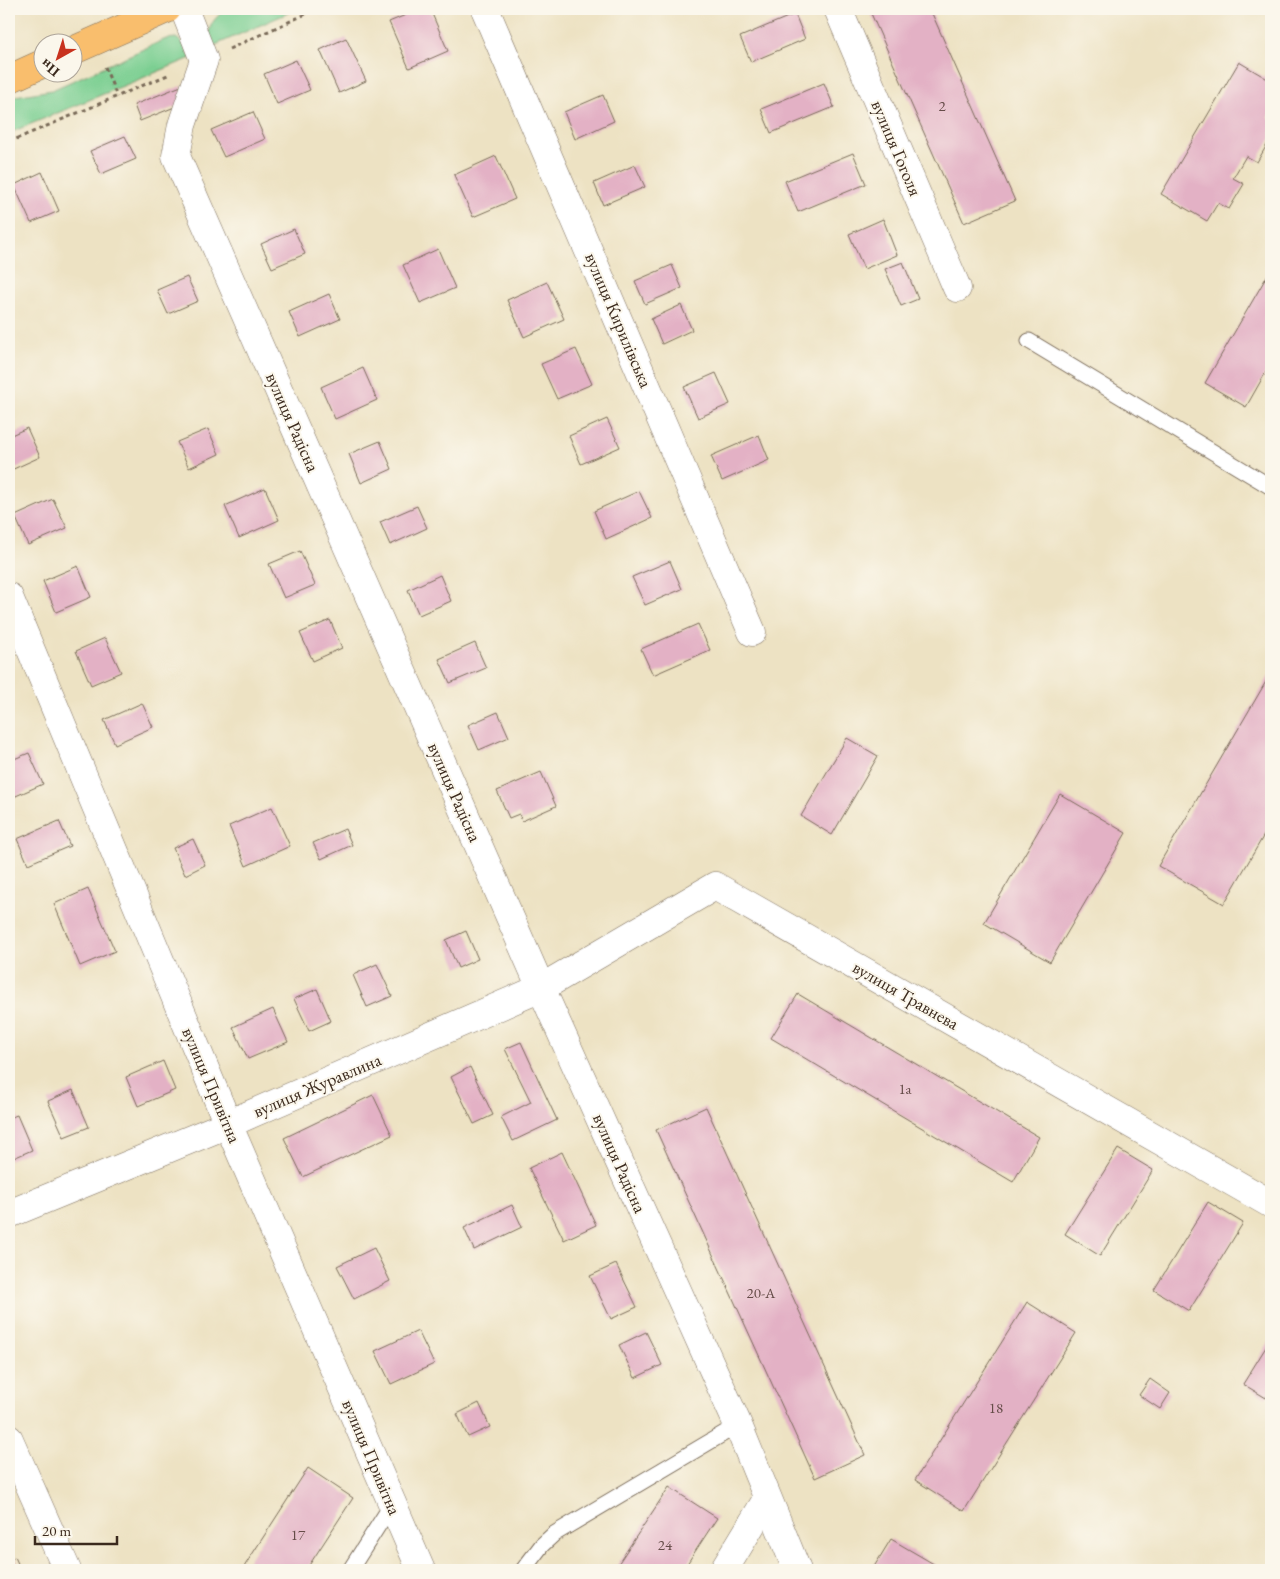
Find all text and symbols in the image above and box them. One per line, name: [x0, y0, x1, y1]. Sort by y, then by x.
north arrow: [32, 32, 82, 82]
text: Пн: [37, 55, 63, 81]
house number: 2: [938, 96, 946, 115]
street label: вулиця Гоголя: [866, 97, 928, 199]
street label: вулиця Кирилівська: [580, 249, 658, 392]
street label: вулиця Радісна: [261, 369, 325, 476]
street label: вулиця Радісна: [423, 739, 487, 846]
street label: вулиця Травнева: [849, 955, 964, 1035]
street label: вулиця Привітна: [177, 1024, 247, 1147]
street label: вулиця Журавлина: [249, 1047, 385, 1122]
house number: 1а: [898, 1079, 912, 1098]
street label: вулиця Радісна: [588, 1110, 652, 1217]
house number: 20-А: [747, 1283, 776, 1302]
street label: вулиця Привітна: [337, 1396, 407, 1519]
house number: 18: [989, 1398, 1003, 1417]
scale bar: [35, 1514, 118, 1546]
text: 20 m: [42, 1521, 71, 1540]
house number: 17: [291, 1525, 306, 1544]
house number: 24: [658, 1535, 673, 1554]

